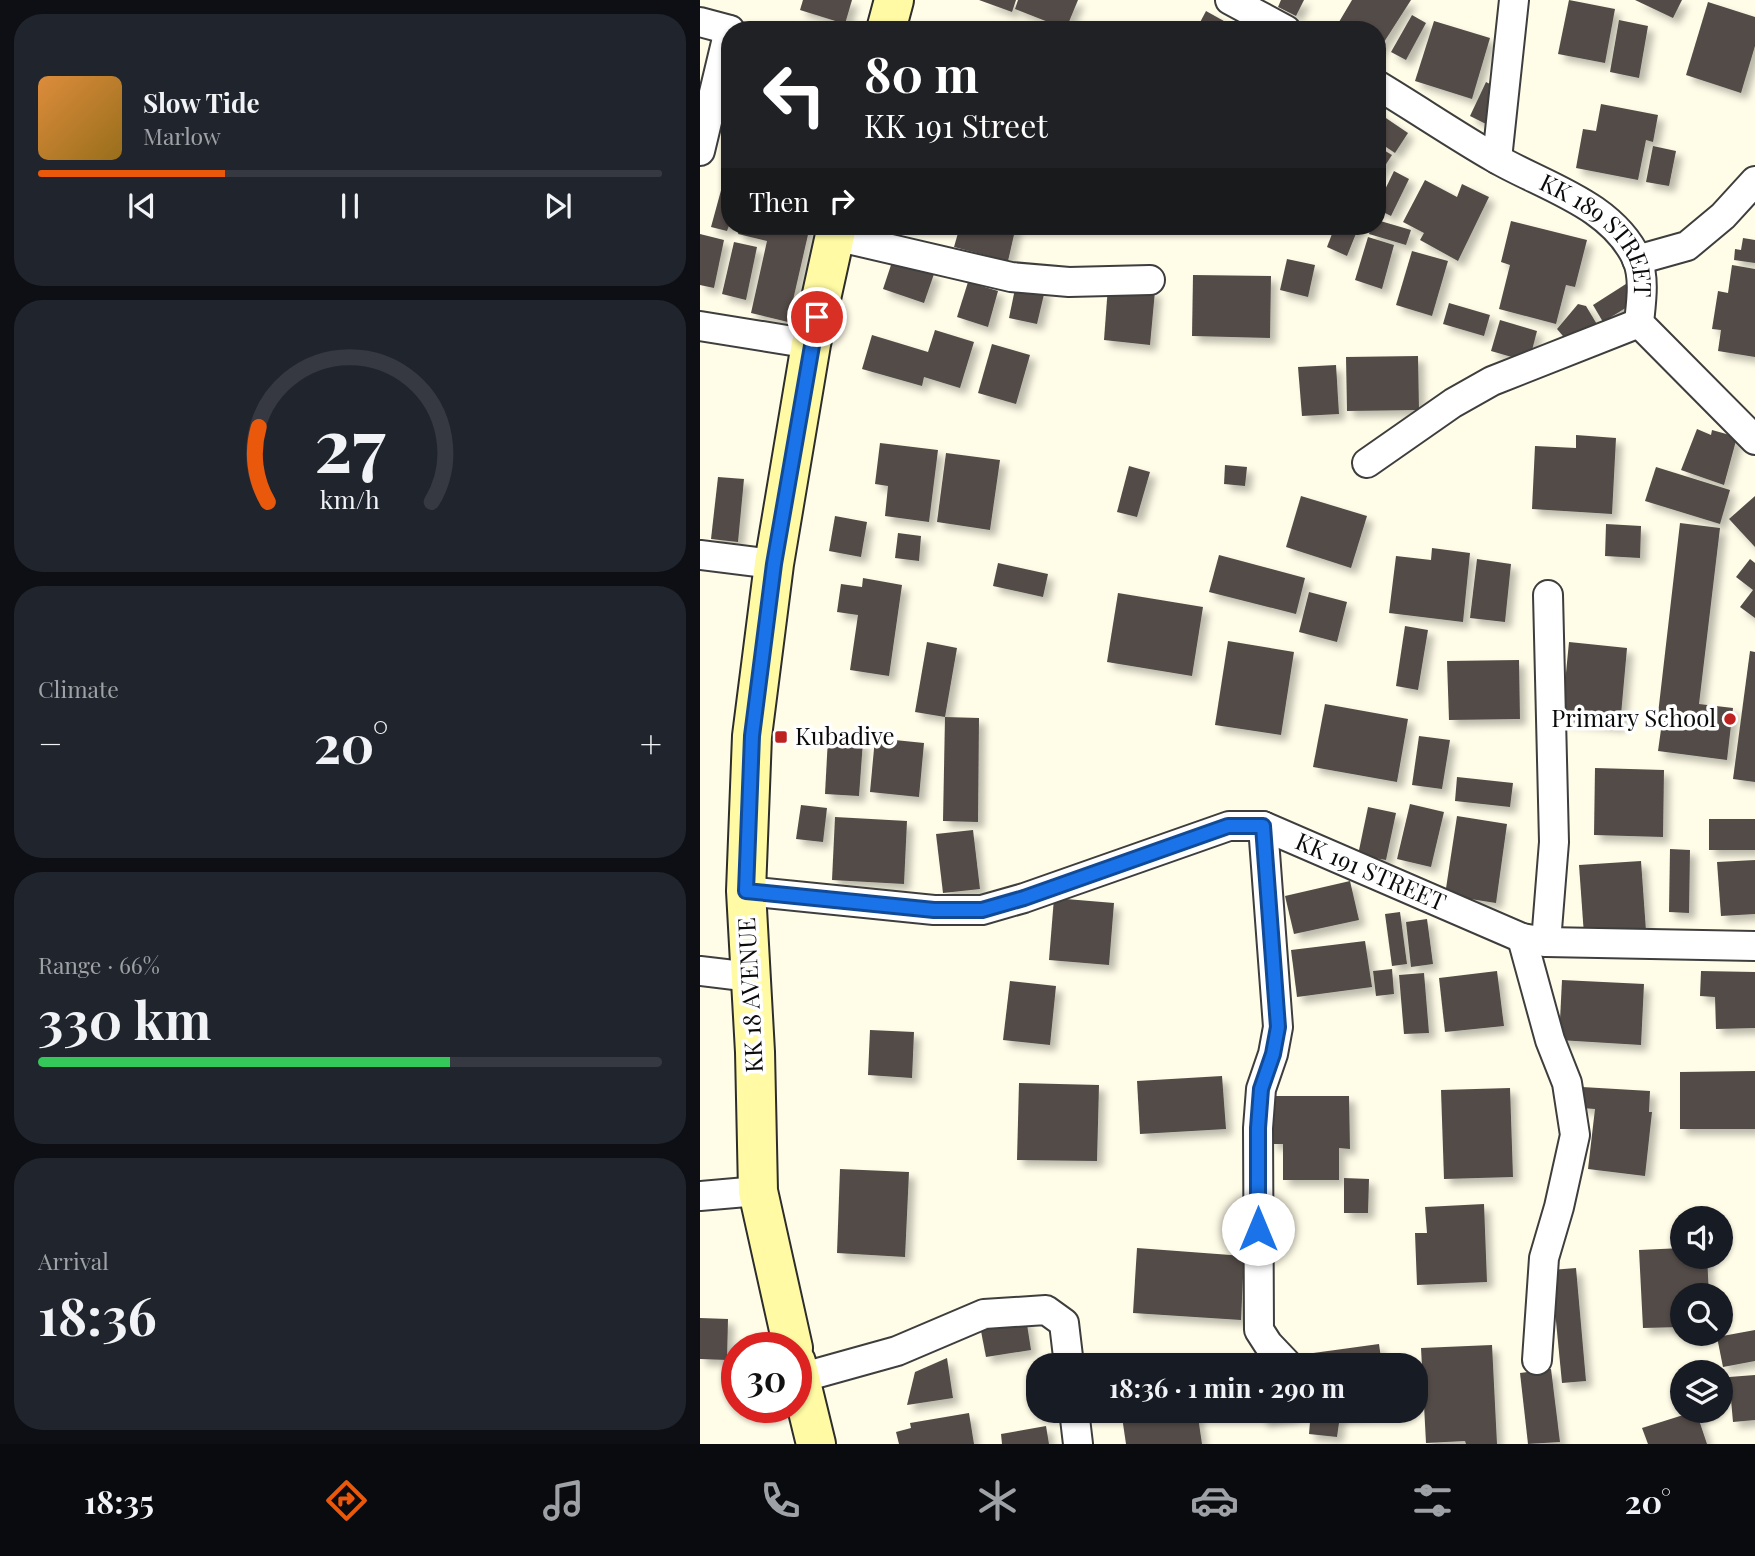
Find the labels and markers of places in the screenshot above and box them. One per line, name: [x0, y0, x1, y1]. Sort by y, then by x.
pin: [787, 287, 847, 347]
place label: Primary School: [1551, 701, 1716, 733]
marker: Primary School: [1722, 711, 1738, 727]
place label: Kubadive: [795, 719, 895, 751]
marker: Kubadive: [773, 729, 789, 745]

